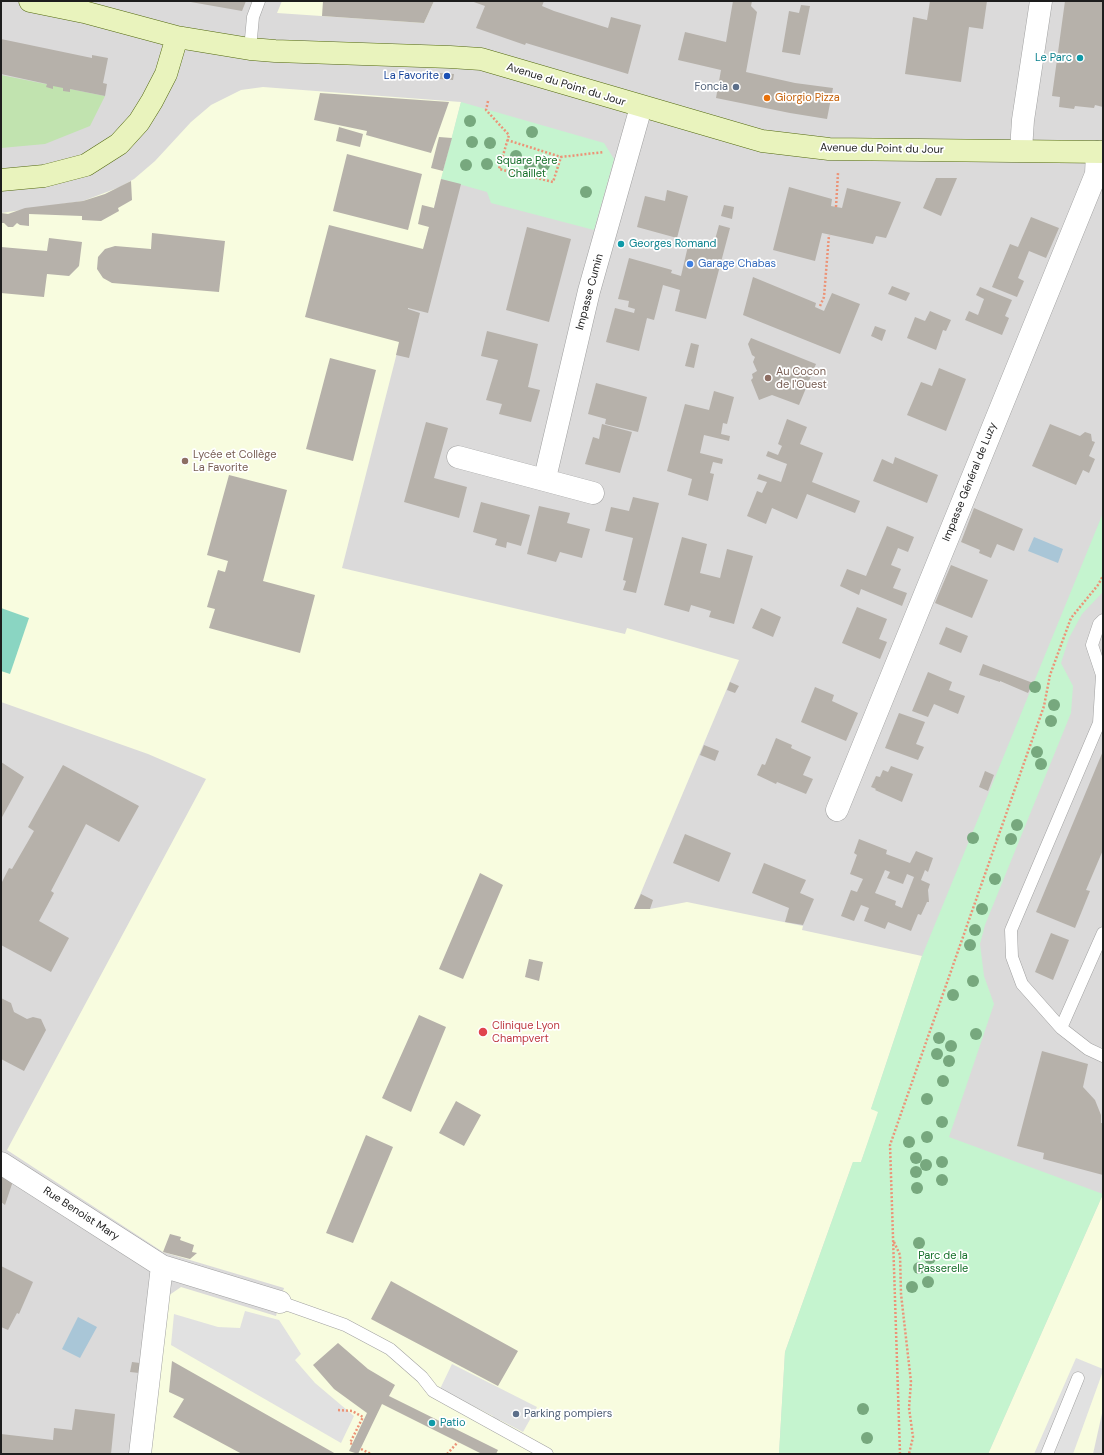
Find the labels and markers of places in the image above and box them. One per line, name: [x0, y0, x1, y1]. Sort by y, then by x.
place label: Le Parc: [1035, 51, 1072, 65]
marker: Le Parc: [1075, 53, 1085, 63]
place label: La Favorite: [384, 69, 439, 83]
marker: La Favorite: [442, 71, 452, 81]
place label: Foncia: [695, 80, 728, 94]
marker: Foncia: [731, 82, 741, 92]
place label: Giorgio Pizza: [775, 91, 840, 105]
marker: Giorgio Pizza: [762, 93, 772, 103]
place label: Georges Romand: [629, 237, 716, 251]
marker: Georges Romand: [616, 239, 626, 249]
place label: Garage Chabas: [698, 257, 776, 271]
marker: Garage Chabas: [685, 259, 695, 269]
place label: Au Cocon de l'Ouest: [776, 365, 827, 391]
marker: Au Cocon de l'Ouest: [763, 373, 773, 383]
place label: Lycée et Collège La Favorite: [193, 448, 276, 474]
marker: Lycée et Collège La Favorite: [180, 456, 190, 466]
place label: Clinique Lyon Champvert: [492, 1019, 560, 1045]
marker: Clinique Lyon Champvert: [477, 1026, 489, 1038]
place label: Parking pompiers: [524, 1407, 612, 1421]
marker: Parking pompiers: [511, 1409, 521, 1419]
place label: Patio: [440, 1416, 465, 1430]
marker: Patio: [427, 1418, 437, 1428]

